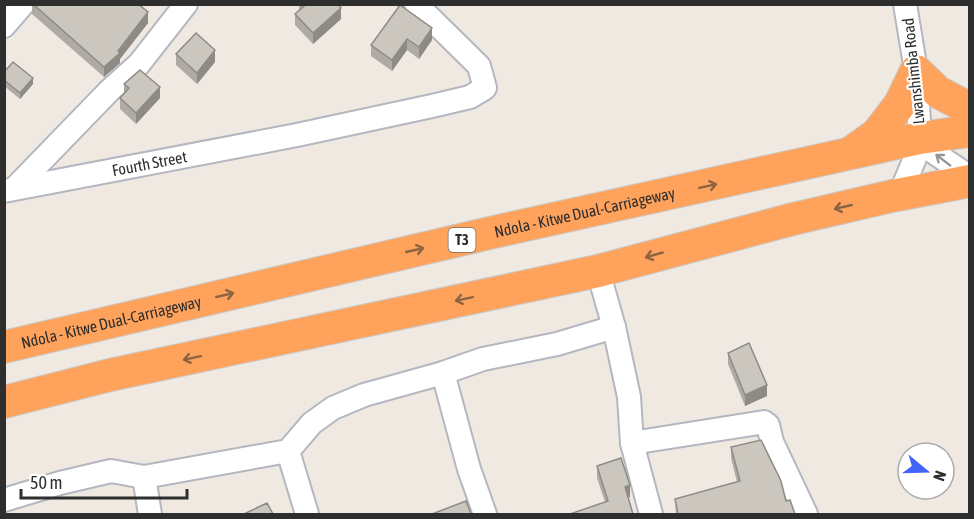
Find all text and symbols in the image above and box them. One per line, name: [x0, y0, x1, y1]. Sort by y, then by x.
street label: Lwanshimba Road: [898, 17, 928, 125]
street label: Fourth Street: [111, 147, 189, 179]
one-way arrow: [936, 153, 952, 166]
one-way arrow: [698, 180, 717, 191]
street label: Ndola - Kitwe Dual-Carriageway: [492, 183, 677, 241]
one-way arrow: [834, 202, 853, 214]
road number: T3: [448, 228, 476, 252]
one-way arrow: [405, 244, 424, 256]
one-way arrow: [645, 249, 664, 261]
one-way arrow: [215, 288, 234, 300]
street label: Ndola - Kitwe Dual-Carriageway: [19, 292, 204, 352]
one-way arrow: [455, 294, 475, 305]
one-way arrow: [182, 352, 201, 364]
north arrow: [896, 441, 956, 501]
scale bar: [21, 462, 188, 500]
text: N: [930, 468, 950, 483]
text: 50 m: [30, 472, 62, 493]

